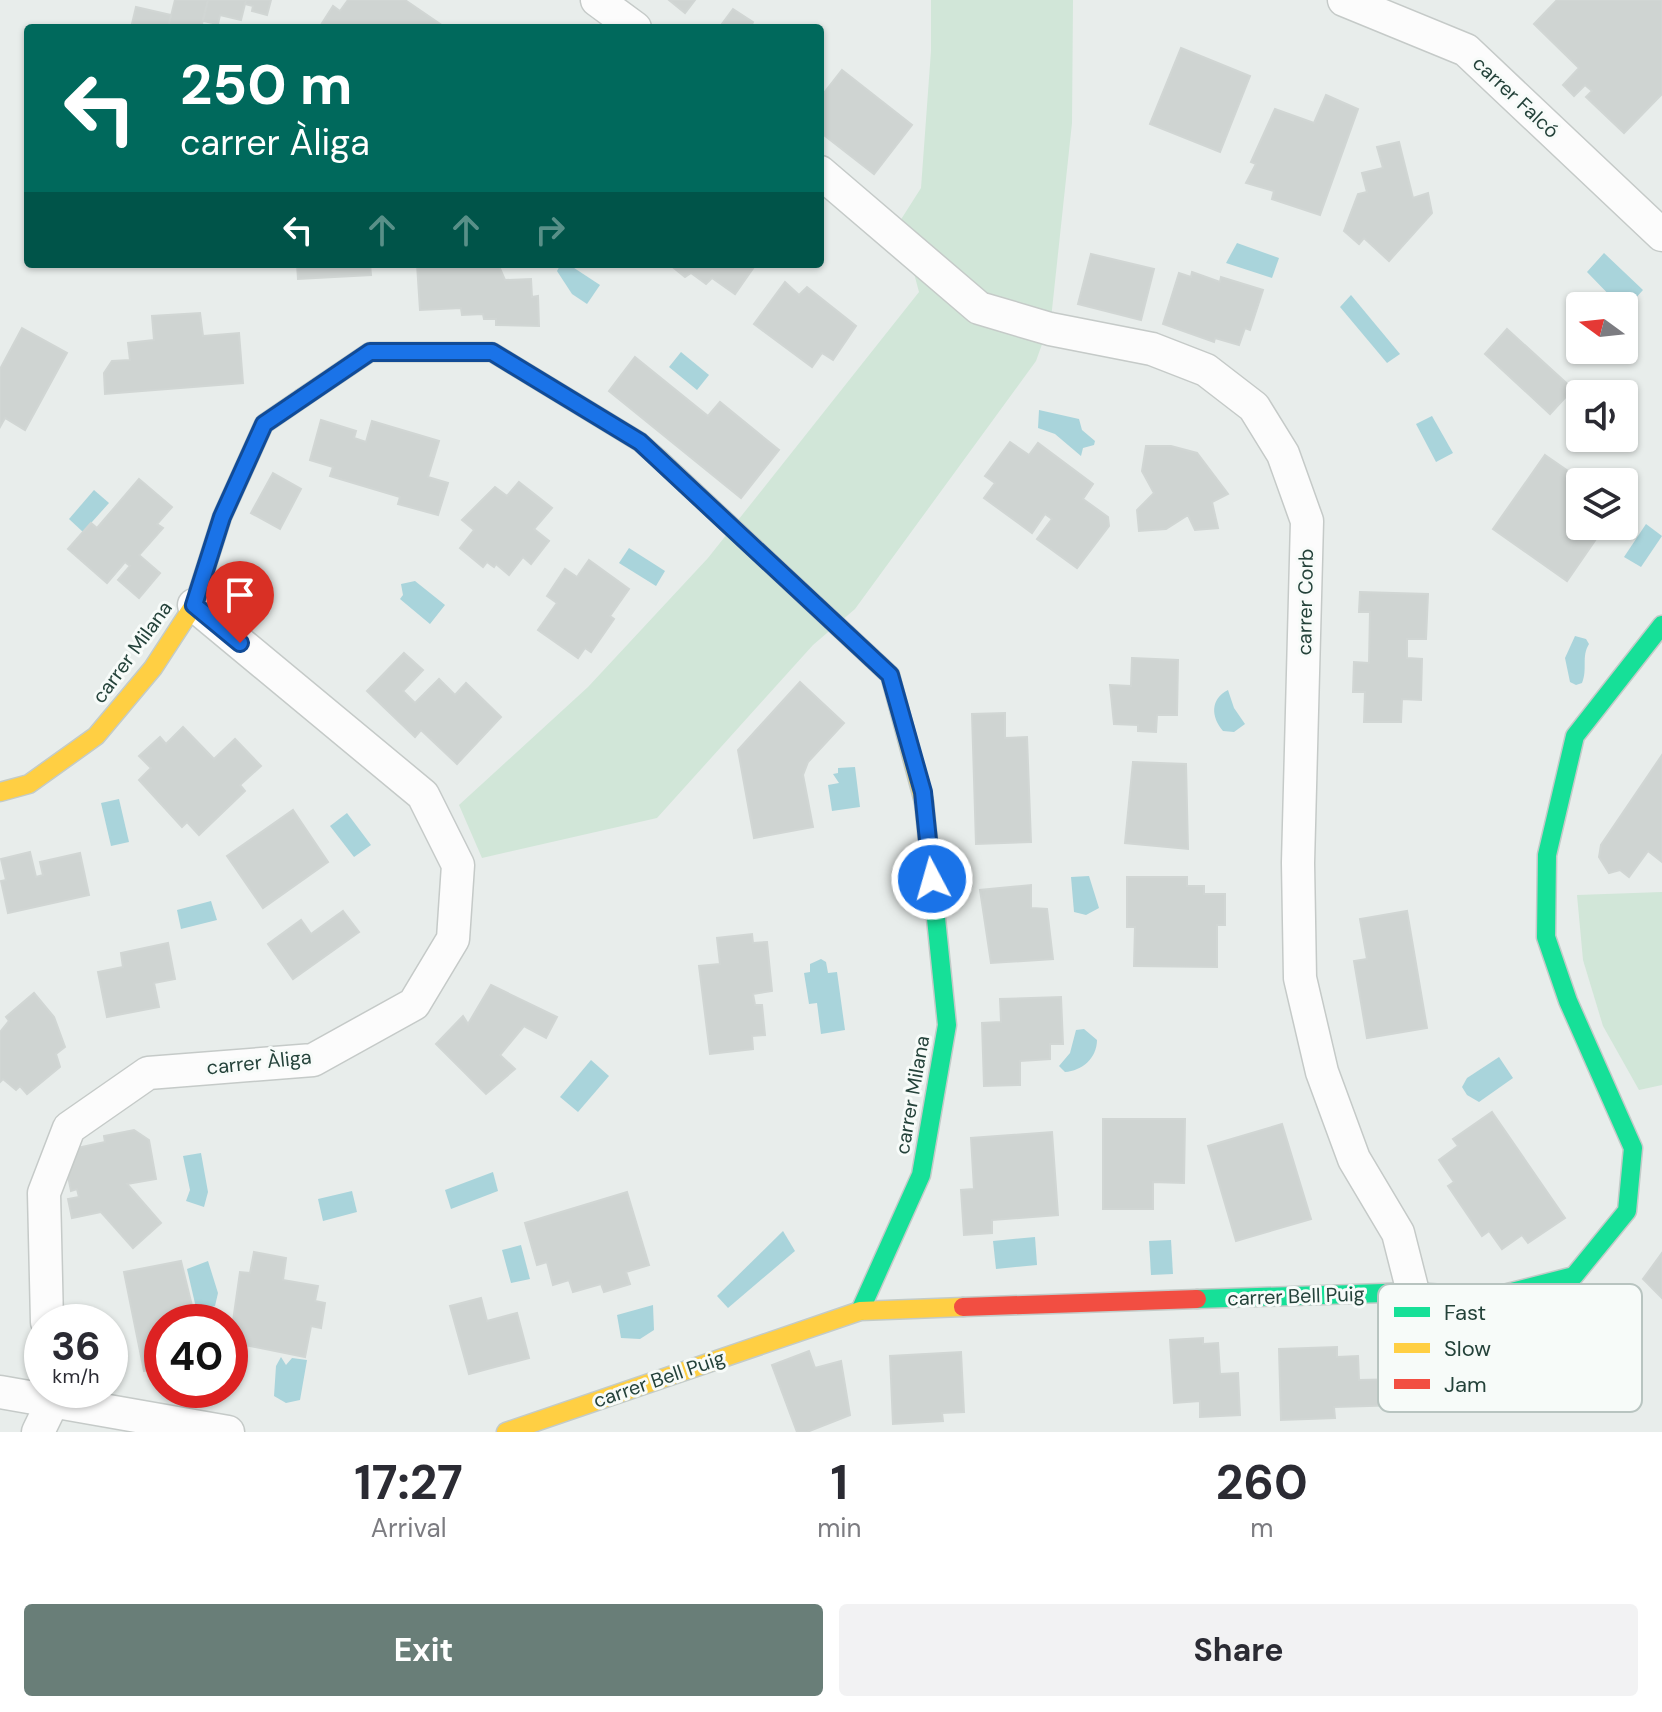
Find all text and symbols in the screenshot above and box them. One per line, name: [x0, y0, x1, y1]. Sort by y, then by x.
text: 250 m: [180, 48, 352, 121]
street label: carrer Falcó: [1467, 50, 1565, 144]
icon: left: [48, 56, 152, 160]
text: carrer Àliga: [180, 119, 370, 166]
icon: left: [276, 208, 320, 252]
icon: ahead: [360, 208, 404, 252]
icon: ahead: [444, 208, 488, 252]
icon: right: [528, 208, 572, 252]
north arrow: [1566, 292, 1638, 364]
map controls: [1566, 292, 1638, 540]
button: sound: [1566, 380, 1638, 452]
button: layers: [1566, 468, 1638, 540]
street label: carrer Corb: [1291, 548, 1319, 656]
pin: [206, 561, 274, 643]
icon: arrive: [218, 573, 262, 617]
street label: carrer Milana: [86, 596, 178, 708]
position arrow: [890, 837, 974, 921]
street label: carrer Milana: [889, 1034, 935, 1156]
street label: carrer Àliga: [205, 1044, 313, 1080]
street label: carrer Bell Puig: [1227, 1281, 1365, 1311]
legend: [1378, 1284, 1642, 1412]
text: Fast: [1444, 1298, 1486, 1327]
speed limit sign: 40: [144, 1304, 248, 1408]
text: 36: [51, 1320, 101, 1372]
text: Slow: [1444, 1334, 1491, 1363]
street label: carrer Bell Puig: [590, 1344, 728, 1414]
text: km/h: [52, 1363, 100, 1389]
text: Jam: [1444, 1370, 1487, 1399]
text: 17:27: [354, 1451, 463, 1514]
text: 1: [831, 1451, 848, 1514]
text: 260: [1216, 1451, 1308, 1514]
text: Arrival: [371, 1511, 446, 1545]
text: min: [817, 1511, 861, 1545]
text: m: [1250, 1511, 1273, 1545]
button: Exit: [24, 1604, 823, 1696]
button: Share: [839, 1604, 1638, 1696]

